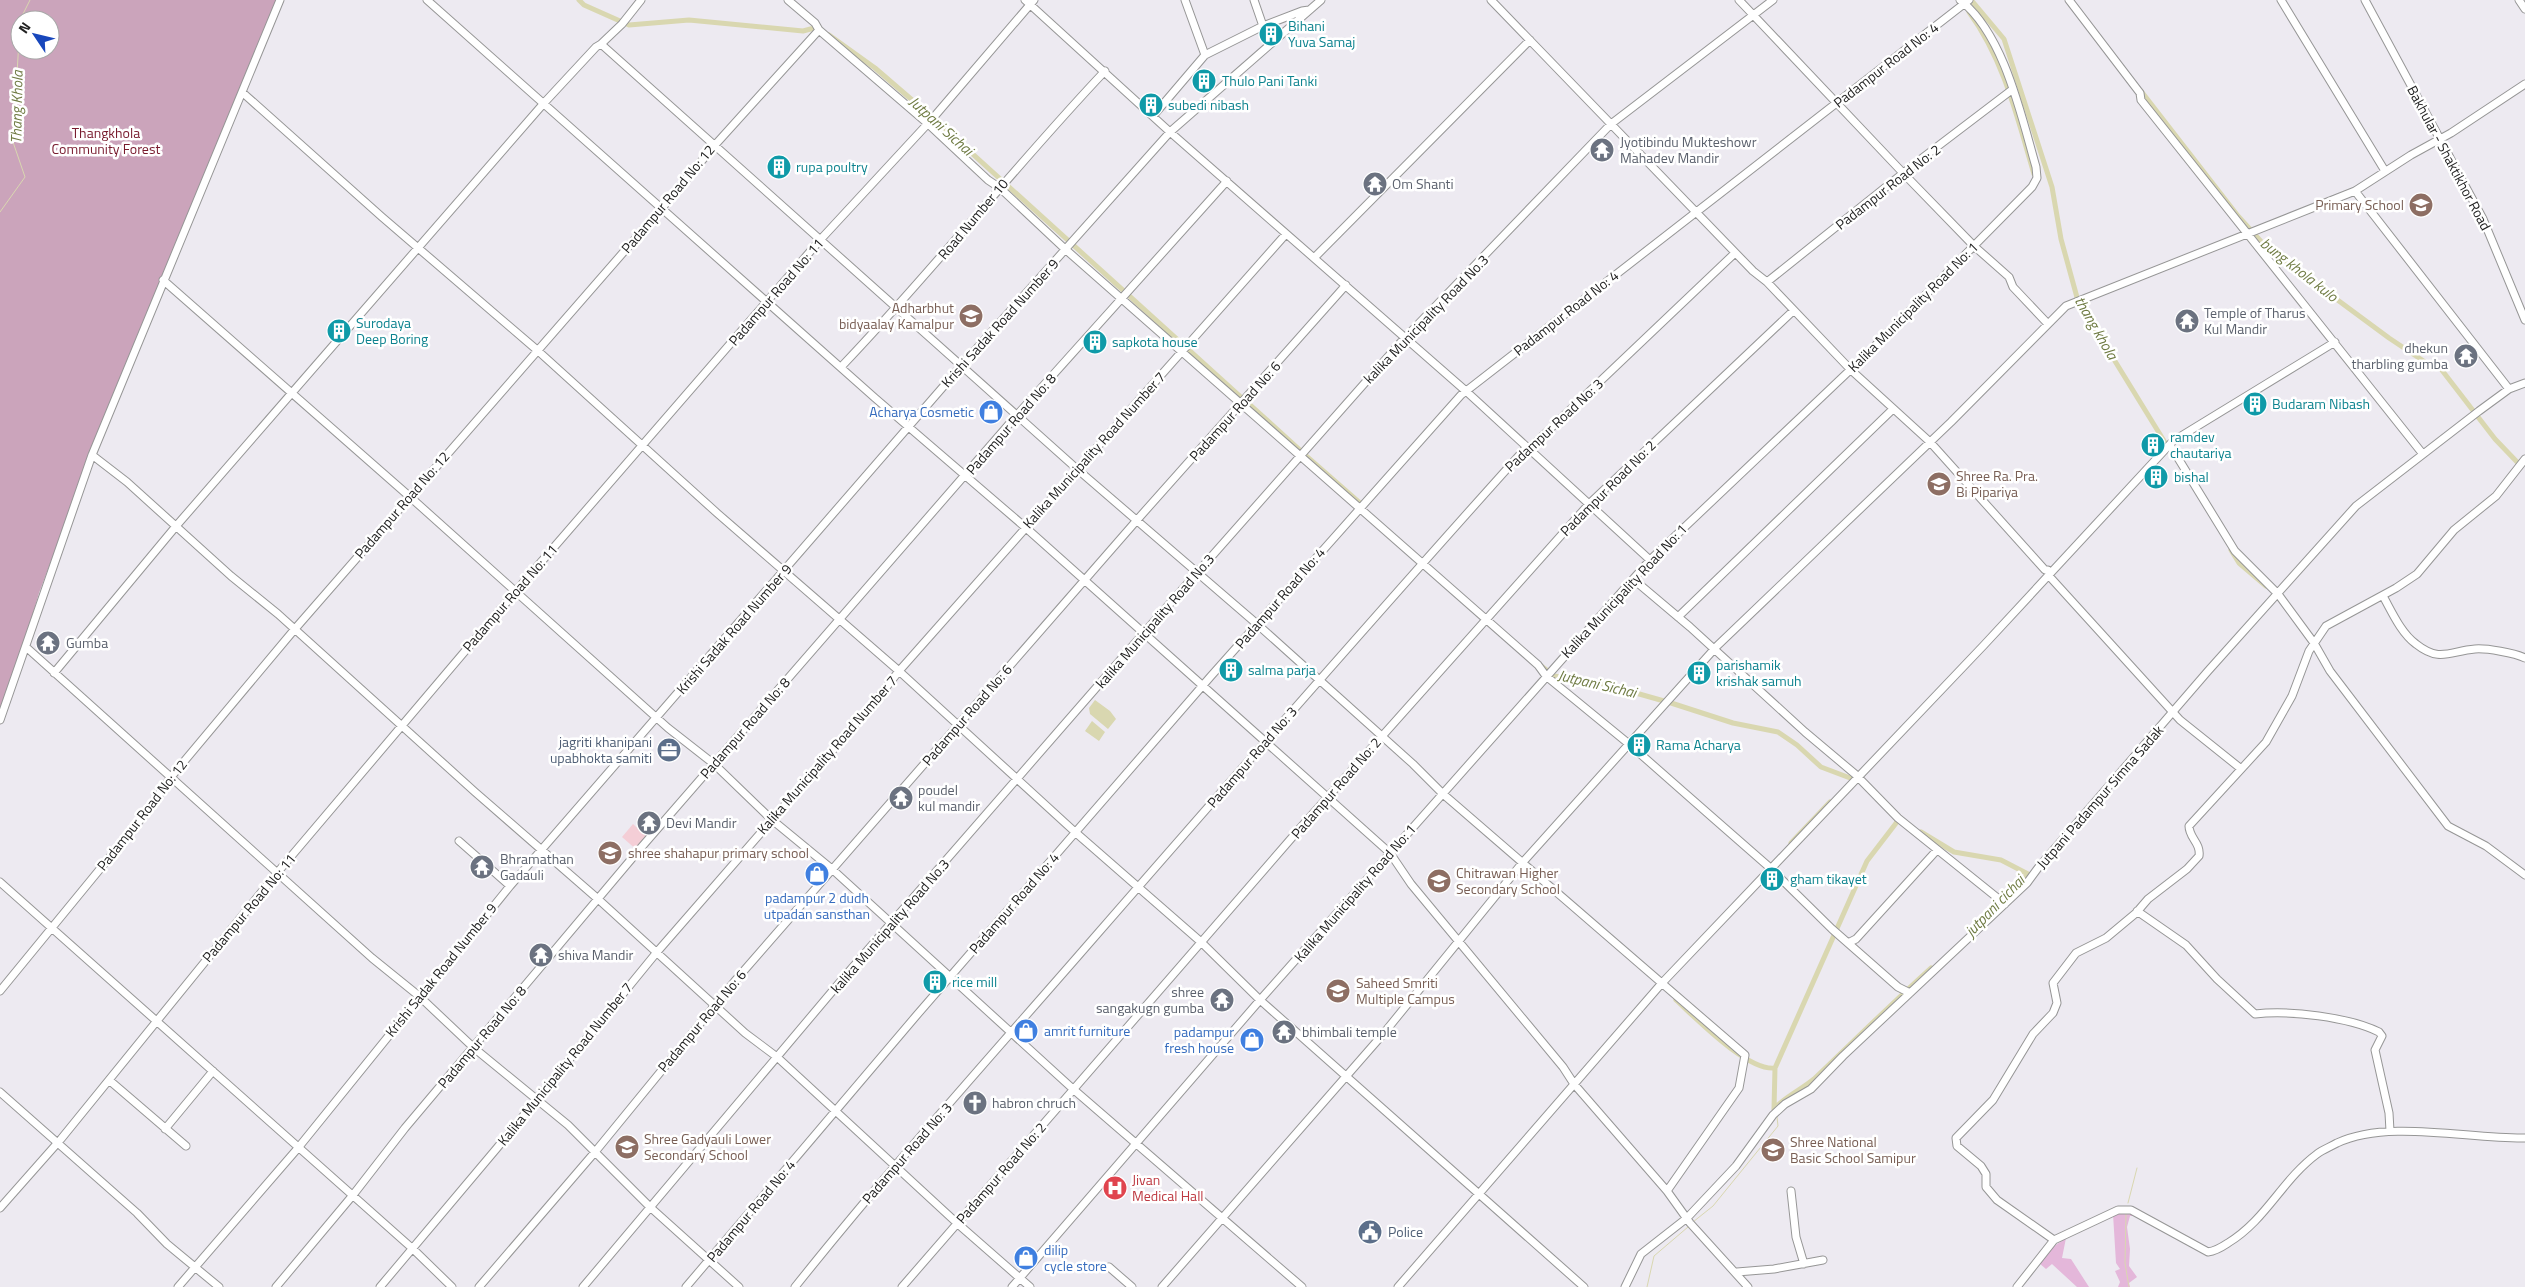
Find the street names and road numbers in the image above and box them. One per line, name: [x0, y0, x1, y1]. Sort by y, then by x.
street label: Padampur Road No: 4: [1829, 17, 1943, 112]
street label: Bakhular - Shaktikhor Road: [2402, 82, 2497, 234]
street label: Padampur Road No: 2: [1831, 139, 1945, 234]
street label: Padampur Road No: 12: [616, 140, 719, 258]
street label: Road Number 10: [932, 173, 1013, 264]
street label: Padampur Road No: 11: [723, 233, 828, 350]
street label: Kalika Municipality Road No: 1: [1843, 237, 1983, 377]
street label: kalika Municipality Road No.3: [1358, 249, 1493, 388]
street label: Krishi Sadak Road Number 9: [936, 253, 1063, 392]
street label: Padampur Road No: 4: [1509, 265, 1623, 360]
street label: Padampur Road No: 6: [1184, 356, 1285, 465]
street label: Kalika Municipality Road Number 7: [1017, 367, 1170, 533]
street label: Padampur Road No: 8: [961, 368, 1061, 479]
street label: Padampur Road No: 3: [1500, 373, 1608, 476]
street label: Padampur Road No: 2: [1555, 435, 1660, 540]
street label: Padampur Road No: 12: [349, 446, 454, 563]
street label: Kalika Municipality Road No: 1: [1556, 519, 1692, 662]
street label: Padampur Road No: 11: [457, 539, 562, 656]
street label: Padampur Road No: 4: [1230, 542, 1330, 653]
street label: kalika Municipality Road No.3: [1090, 549, 1219, 693]
street label: Krishi Sadak Road Number 9: [671, 559, 796, 699]
street label: Padampur Road No: 6: [917, 659, 1017, 770]
street label: Kalika Municipality Road Number 7: [752, 671, 902, 839]
street label: Padampur Road No: 8: [695, 672, 795, 783]
street label: Padampur Road No: 3: [1202, 701, 1302, 812]
street label: Jutpani Padampur Simna Sadak: [2031, 720, 2168, 873]
street label: Padampur Road No: 2: [1286, 732, 1386, 843]
street label: Padampur Road No: 12: [91, 755, 192, 875]
street label: Kalika Municipality Road No: 1: [1289, 819, 1420, 966]
street label: Padampur Road No: 4: [964, 847, 1064, 958]
street label: Padampur Road No: 11: [197, 849, 300, 967]
street label: kalika Municipality Road No.3: [825, 854, 954, 998]
street label: Krishi Sadak Road Number 9: [380, 898, 501, 1041]
street label: Padampur Road No: 6: [652, 965, 751, 1077]
street label: Kalika Municipality Road Number 7: [492, 978, 637, 1150]
street label: Padampur Road No: 8: [432, 981, 531, 1093]
street label: Padampur Road No: 3: [857, 1097, 957, 1208]
street label: Padampur Road No: 2: [951, 1117, 1051, 1228]
street label: Padampur Road No: 4: [701, 1155, 800, 1267]

